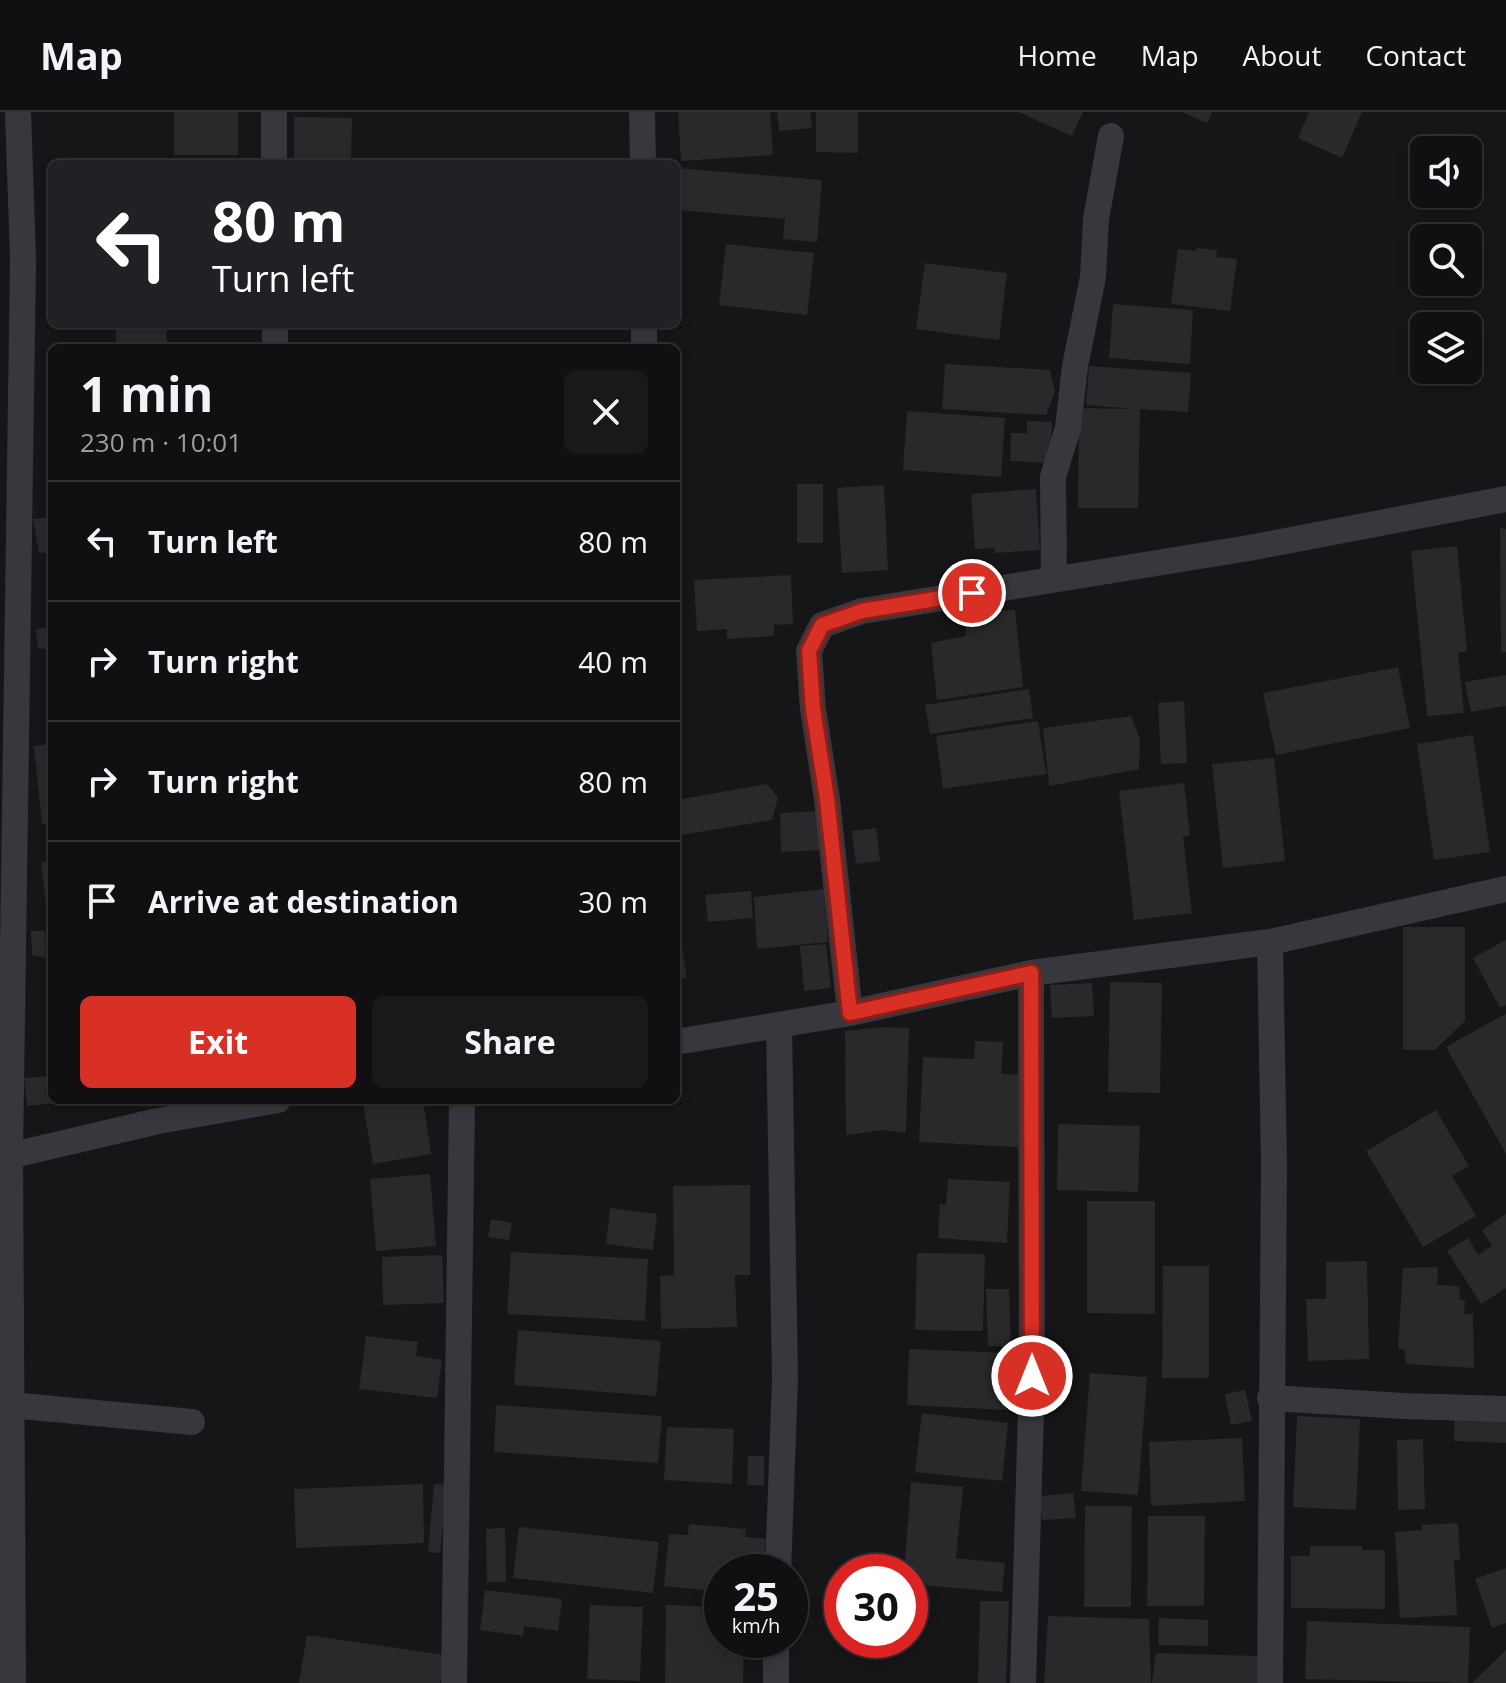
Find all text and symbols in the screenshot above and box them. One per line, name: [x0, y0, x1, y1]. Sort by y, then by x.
text: Map: [40, 29, 123, 81]
text: Home: [1018, 36, 1097, 74]
text: Map: [1141, 36, 1199, 74]
text: About: [1243, 36, 1321, 74]
text: Contact: [1365, 36, 1466, 74]
map controls: [1410, 136, 1482, 384]
button: sound: [1410, 136, 1482, 208]
text: 80 m: [212, 182, 346, 258]
icon: left: [80, 192, 184, 296]
button: search: [1410, 224, 1482, 296]
text: Turn left: [212, 254, 354, 303]
button: layers: [1410, 312, 1482, 384]
text: 1 min: [80, 361, 213, 426]
button: close: [564, 370, 648, 454]
text: 230 m · 10:01: [80, 424, 242, 460]
icon: left: [80, 519, 124, 563]
text: Turn left: [148, 521, 278, 562]
text: 80 m: [578, 521, 648, 562]
pin: [938, 559, 1006, 627]
icon: arrive: [950, 571, 994, 615]
icon: right: [80, 639, 124, 683]
text: Turn right: [148, 641, 299, 682]
text: 40 m: [578, 641, 648, 682]
icon: right: [80, 759, 124, 803]
text: Turn right: [148, 761, 299, 802]
text: 80 m: [578, 761, 648, 802]
icon: arrive: [80, 879, 124, 923]
text: Arrive at destination: [148, 881, 459, 922]
text: 30 m: [578, 881, 648, 922]
button: Exit: [80, 996, 356, 1088]
button: Share: [372, 996, 648, 1088]
position arrow: [990, 1334, 1074, 1418]
speed limit sign: 30: [824, 1554, 928, 1658]
text: 25: [733, 1568, 779, 1623]
text: km/h: [732, 1612, 780, 1639]

